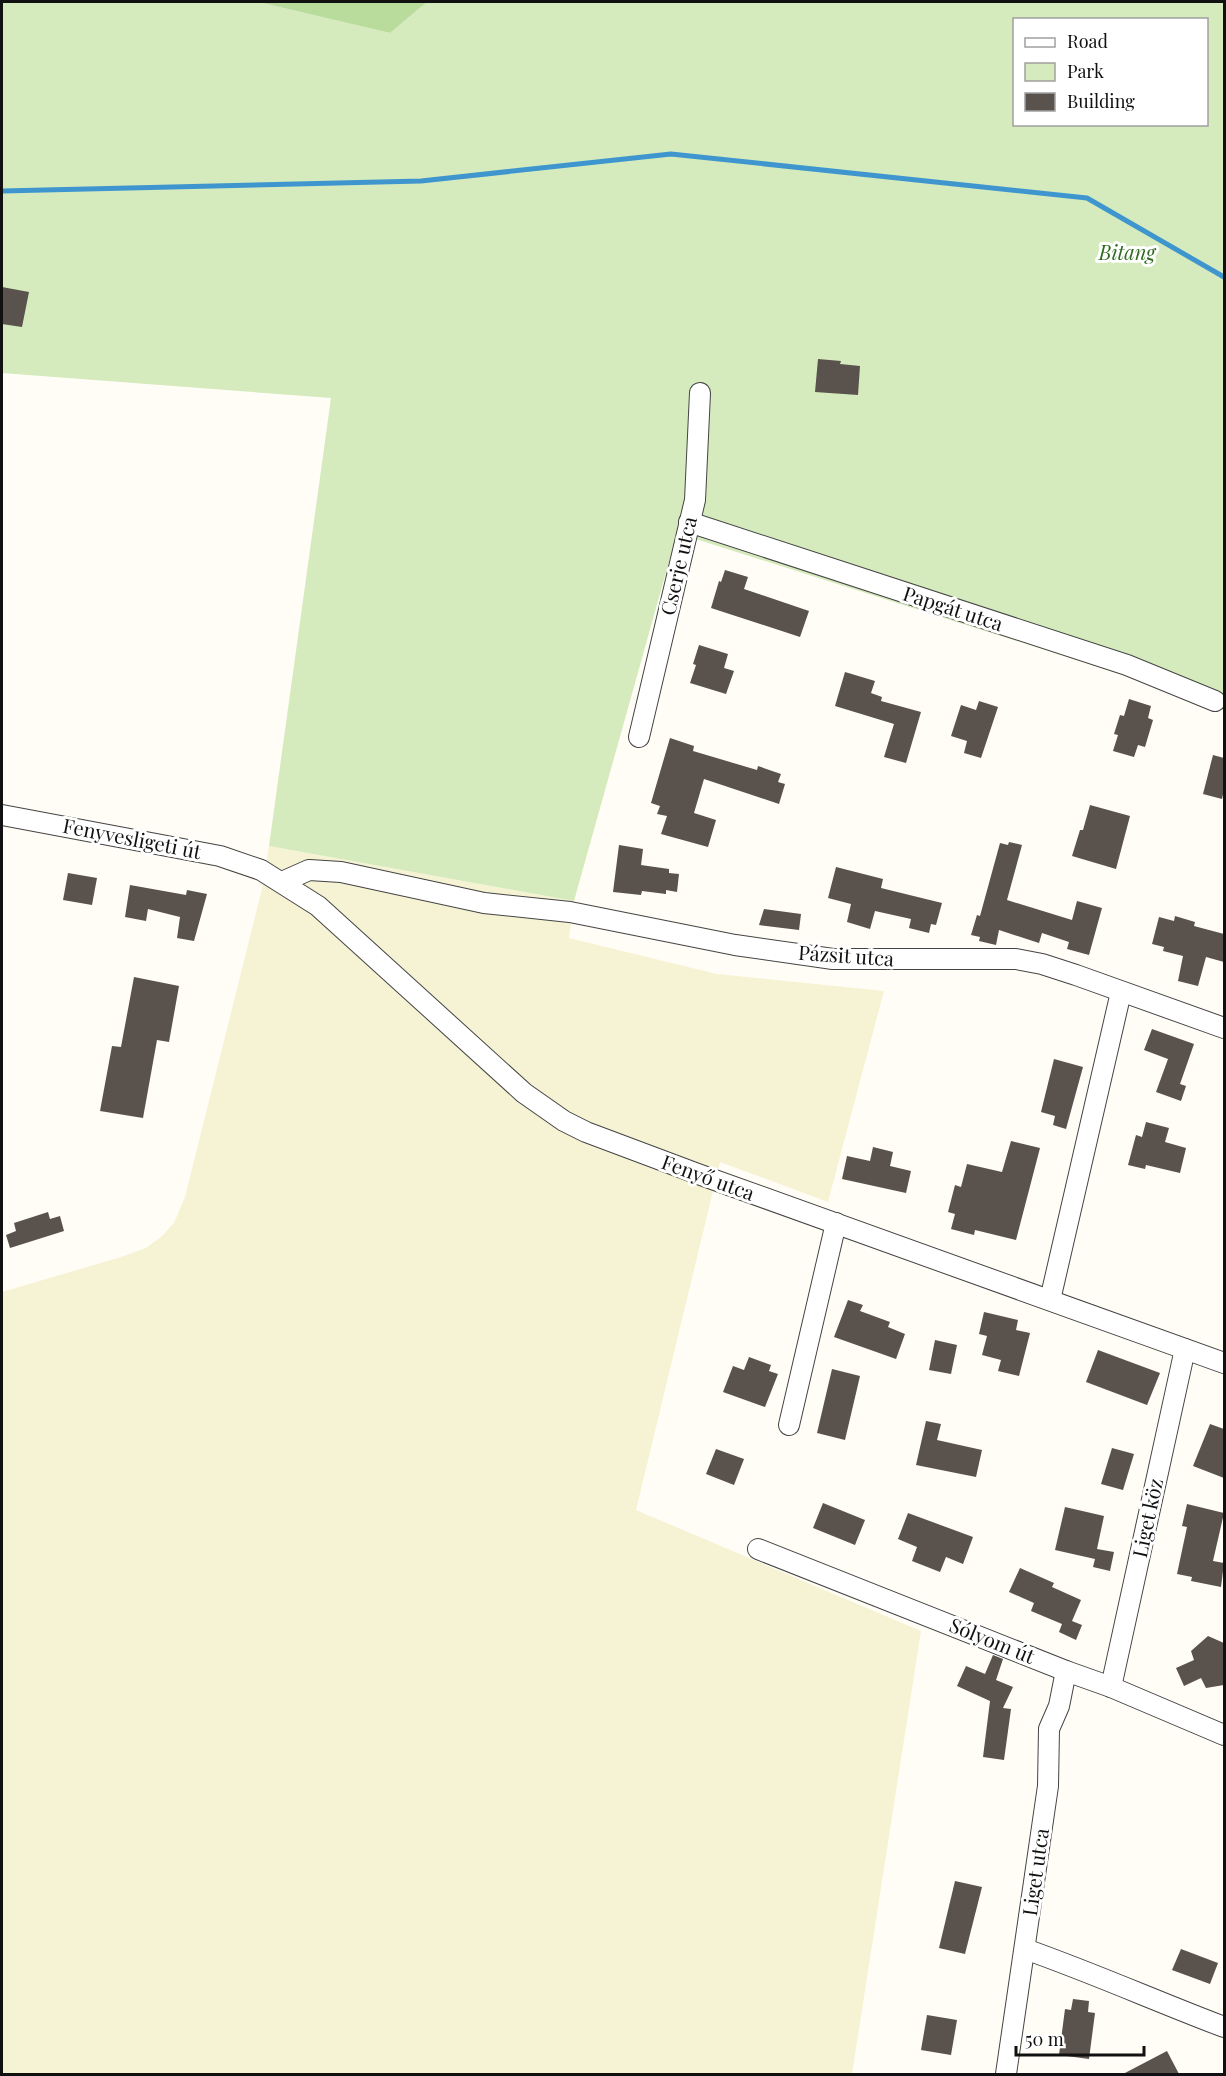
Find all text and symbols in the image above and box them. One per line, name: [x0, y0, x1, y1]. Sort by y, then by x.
legend: [1013, 18, 1208, 126]
text: Road: [1067, 29, 1108, 53]
text: Park: [1067, 59, 1104, 83]
text: Building: [1067, 89, 1135, 113]
park label: Bitang: [1098, 238, 1157, 265]
street label: Cserje utca: [653, 514, 702, 618]
street label: Papgát utca: [900, 579, 1007, 636]
street label: Fenyvesligeti út: [61, 811, 205, 864]
street label: Pázsit utca: [797, 938, 895, 971]
street label: Fenyő utca: [658, 1147, 759, 1206]
street label: Liget köz: [1125, 1476, 1168, 1560]
street label: Sólyom út: [946, 1610, 1040, 1669]
street label: Liget utca: [1015, 1826, 1054, 1917]
scale bar: [1016, 2019, 1144, 2057]
text: 50 m: [1025, 2027, 1064, 2051]

